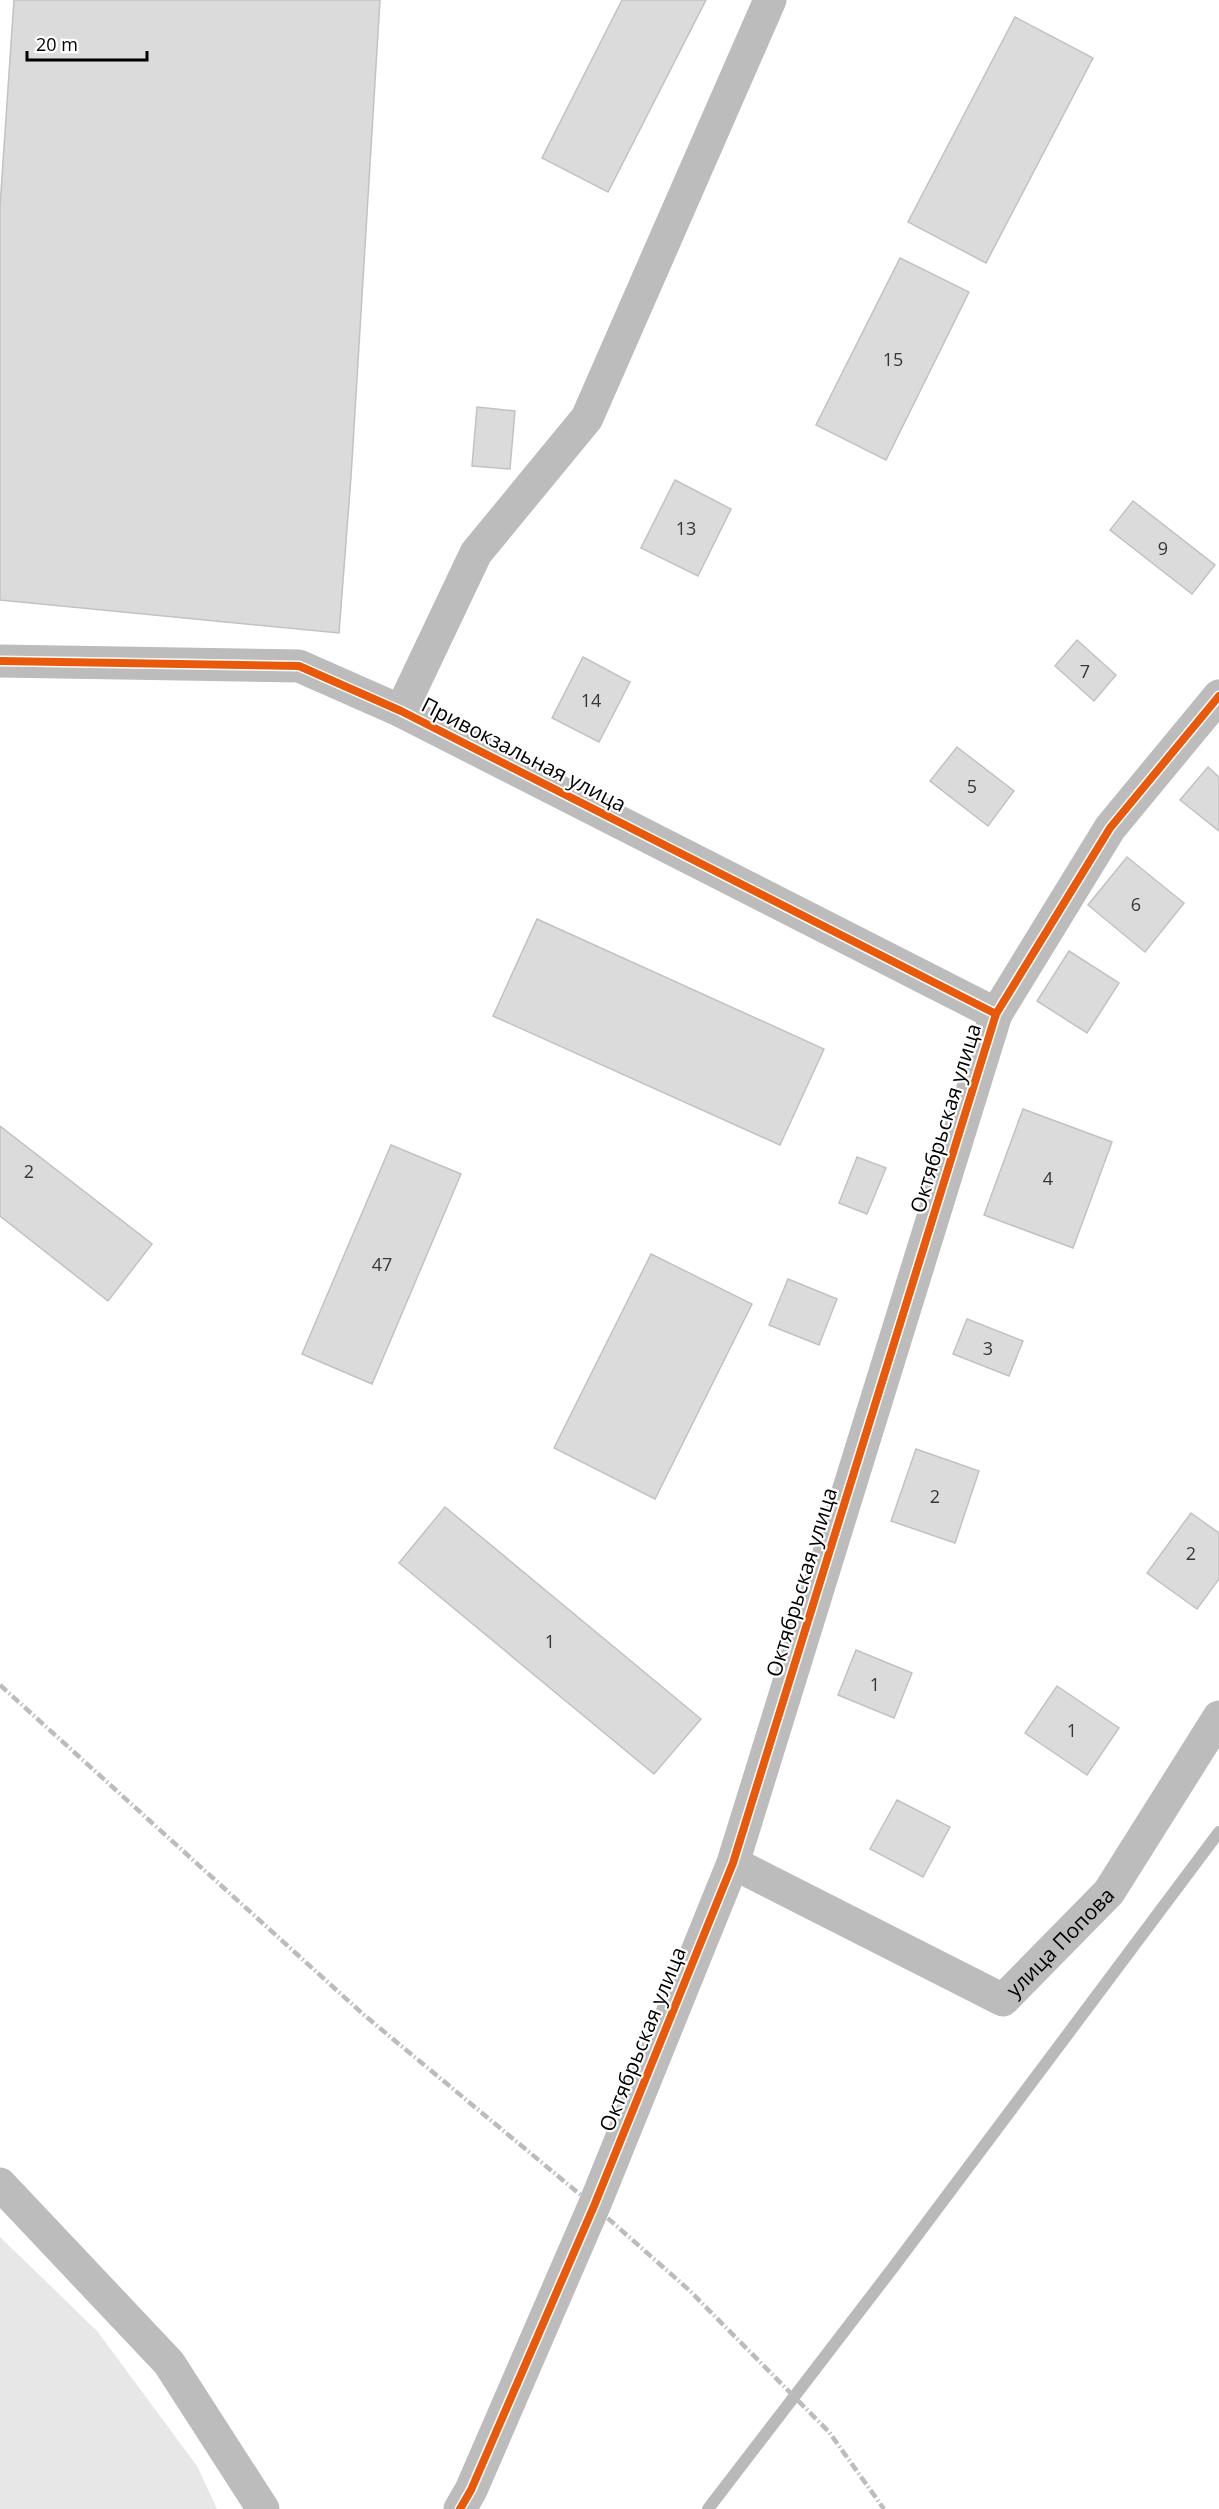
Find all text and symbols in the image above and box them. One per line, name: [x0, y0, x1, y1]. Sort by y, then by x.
scale bar: [27, 24, 147, 62]
text: 20 m: [36, 32, 78, 56]
house number: 15: [883, 347, 903, 371]
house number: 13: [676, 516, 696, 540]
house number: 9: [1158, 536, 1168, 560]
house number: 7: [1080, 659, 1090, 683]
house number: 14: [581, 688, 601, 712]
street label: Привокзальная улица: [417, 690, 631, 818]
house number: 5: [967, 774, 977, 798]
house number: 6: [1131, 892, 1141, 916]
street label: Октябрьская улица: [903, 1020, 987, 1216]
house number: 2: [24, 1159, 34, 1183]
house number: 4: [1043, 1166, 1053, 1190]
house number: 47: [372, 1252, 392, 1276]
house number: 3: [983, 1336, 993, 1360]
street label: Октябрьская улица: [759, 1484, 843, 1680]
house number: 2: [930, 1484, 940, 1508]
house number: 2: [1186, 1541, 1196, 1565]
house number: 1: [545, 1629, 555, 1653]
house number: 1: [870, 1672, 880, 1696]
house number: 1: [1067, 1718, 1077, 1742]
street label: улица Попова: [1000, 1881, 1120, 2003]
street label: Октябрьская улица: [592, 1943, 692, 2135]

